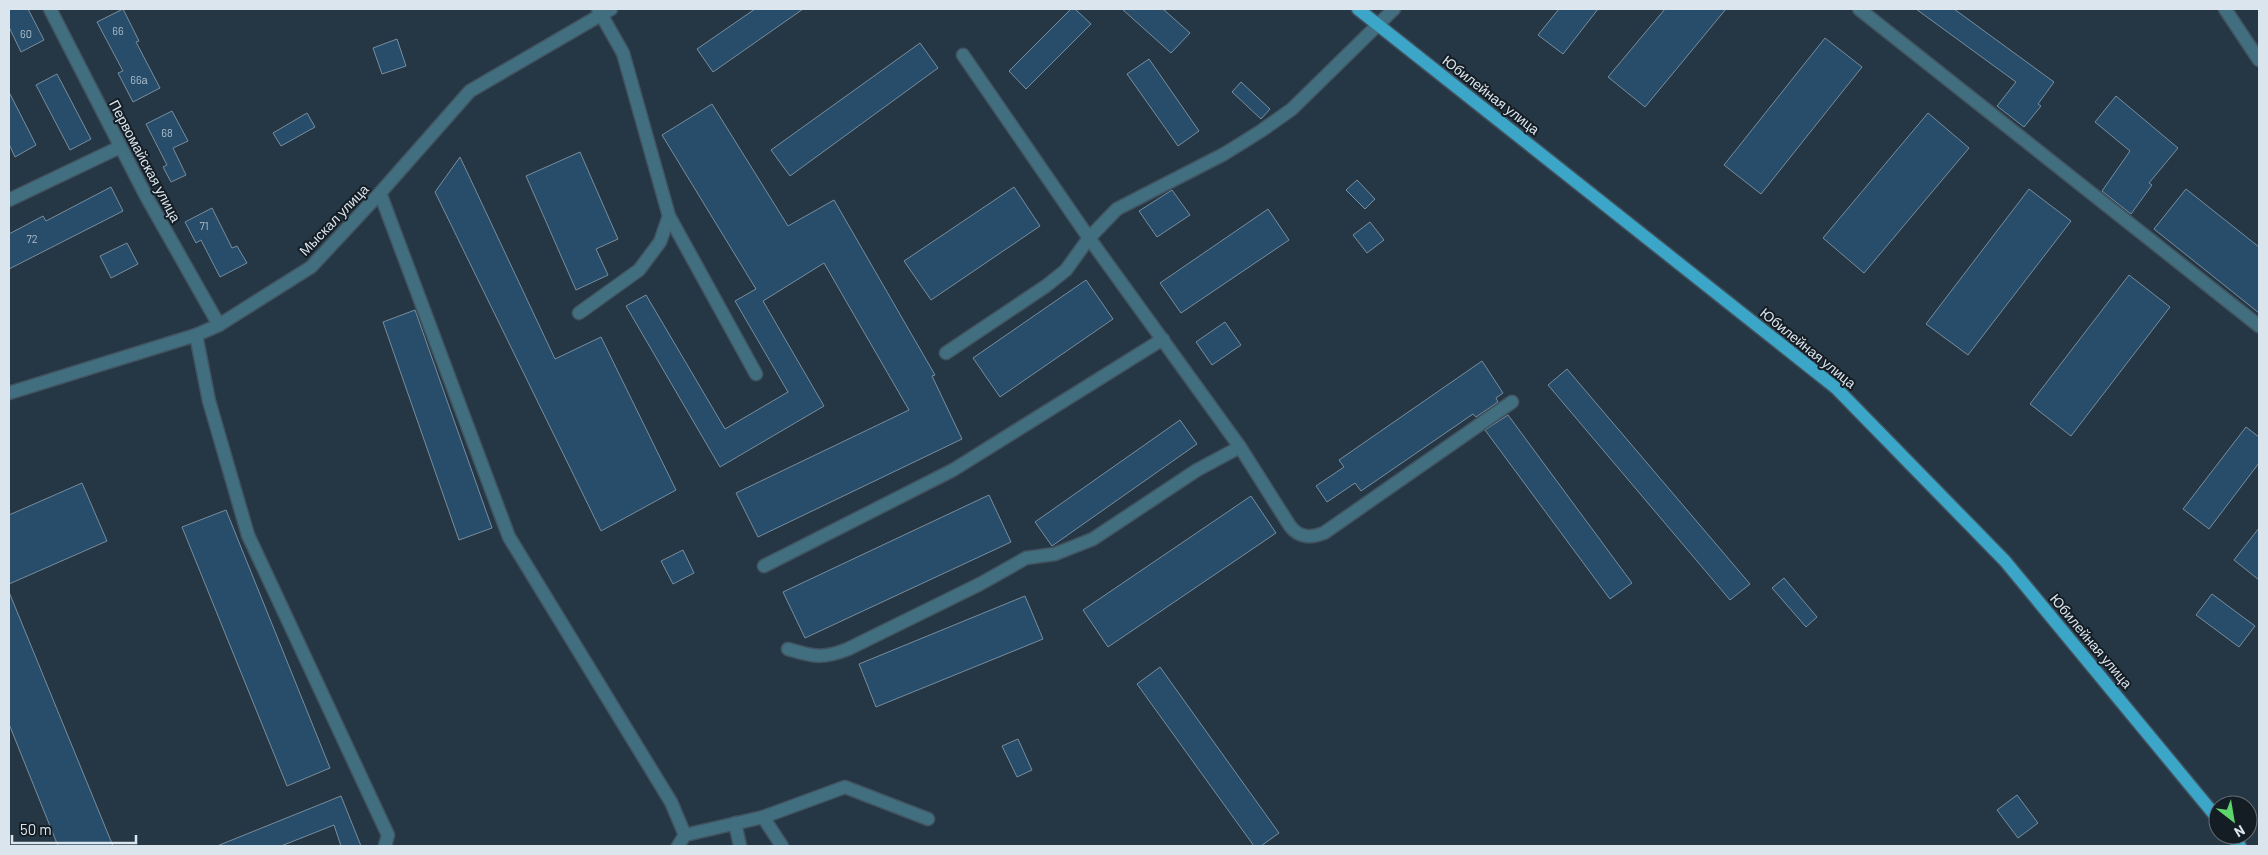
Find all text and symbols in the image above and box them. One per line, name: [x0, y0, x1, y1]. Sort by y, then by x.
house number: 66: [112, 24, 124, 37]
house number: 60: [20, 27, 32, 40]
street label: Юбилейная улица: [1440, 52, 1543, 138]
house number: 66а: [130, 73, 149, 86]
street label: Первомайская улица: [106, 97, 185, 225]
house number: 68: [161, 126, 173, 139]
street label: Мыскал улица: [295, 180, 372, 259]
house number: 71: [199, 219, 209, 232]
house number: 72: [26, 232, 38, 245]
street label: Юбилейная улица: [1757, 304, 1860, 392]
street label: Юбилейная улица: [2047, 590, 2136, 692]
north arrow: [2208, 795, 2258, 845]
scale bar: [12, 812, 136, 844]
text: 50 m: [20, 820, 52, 838]
text: N: [2232, 822, 2248, 841]

